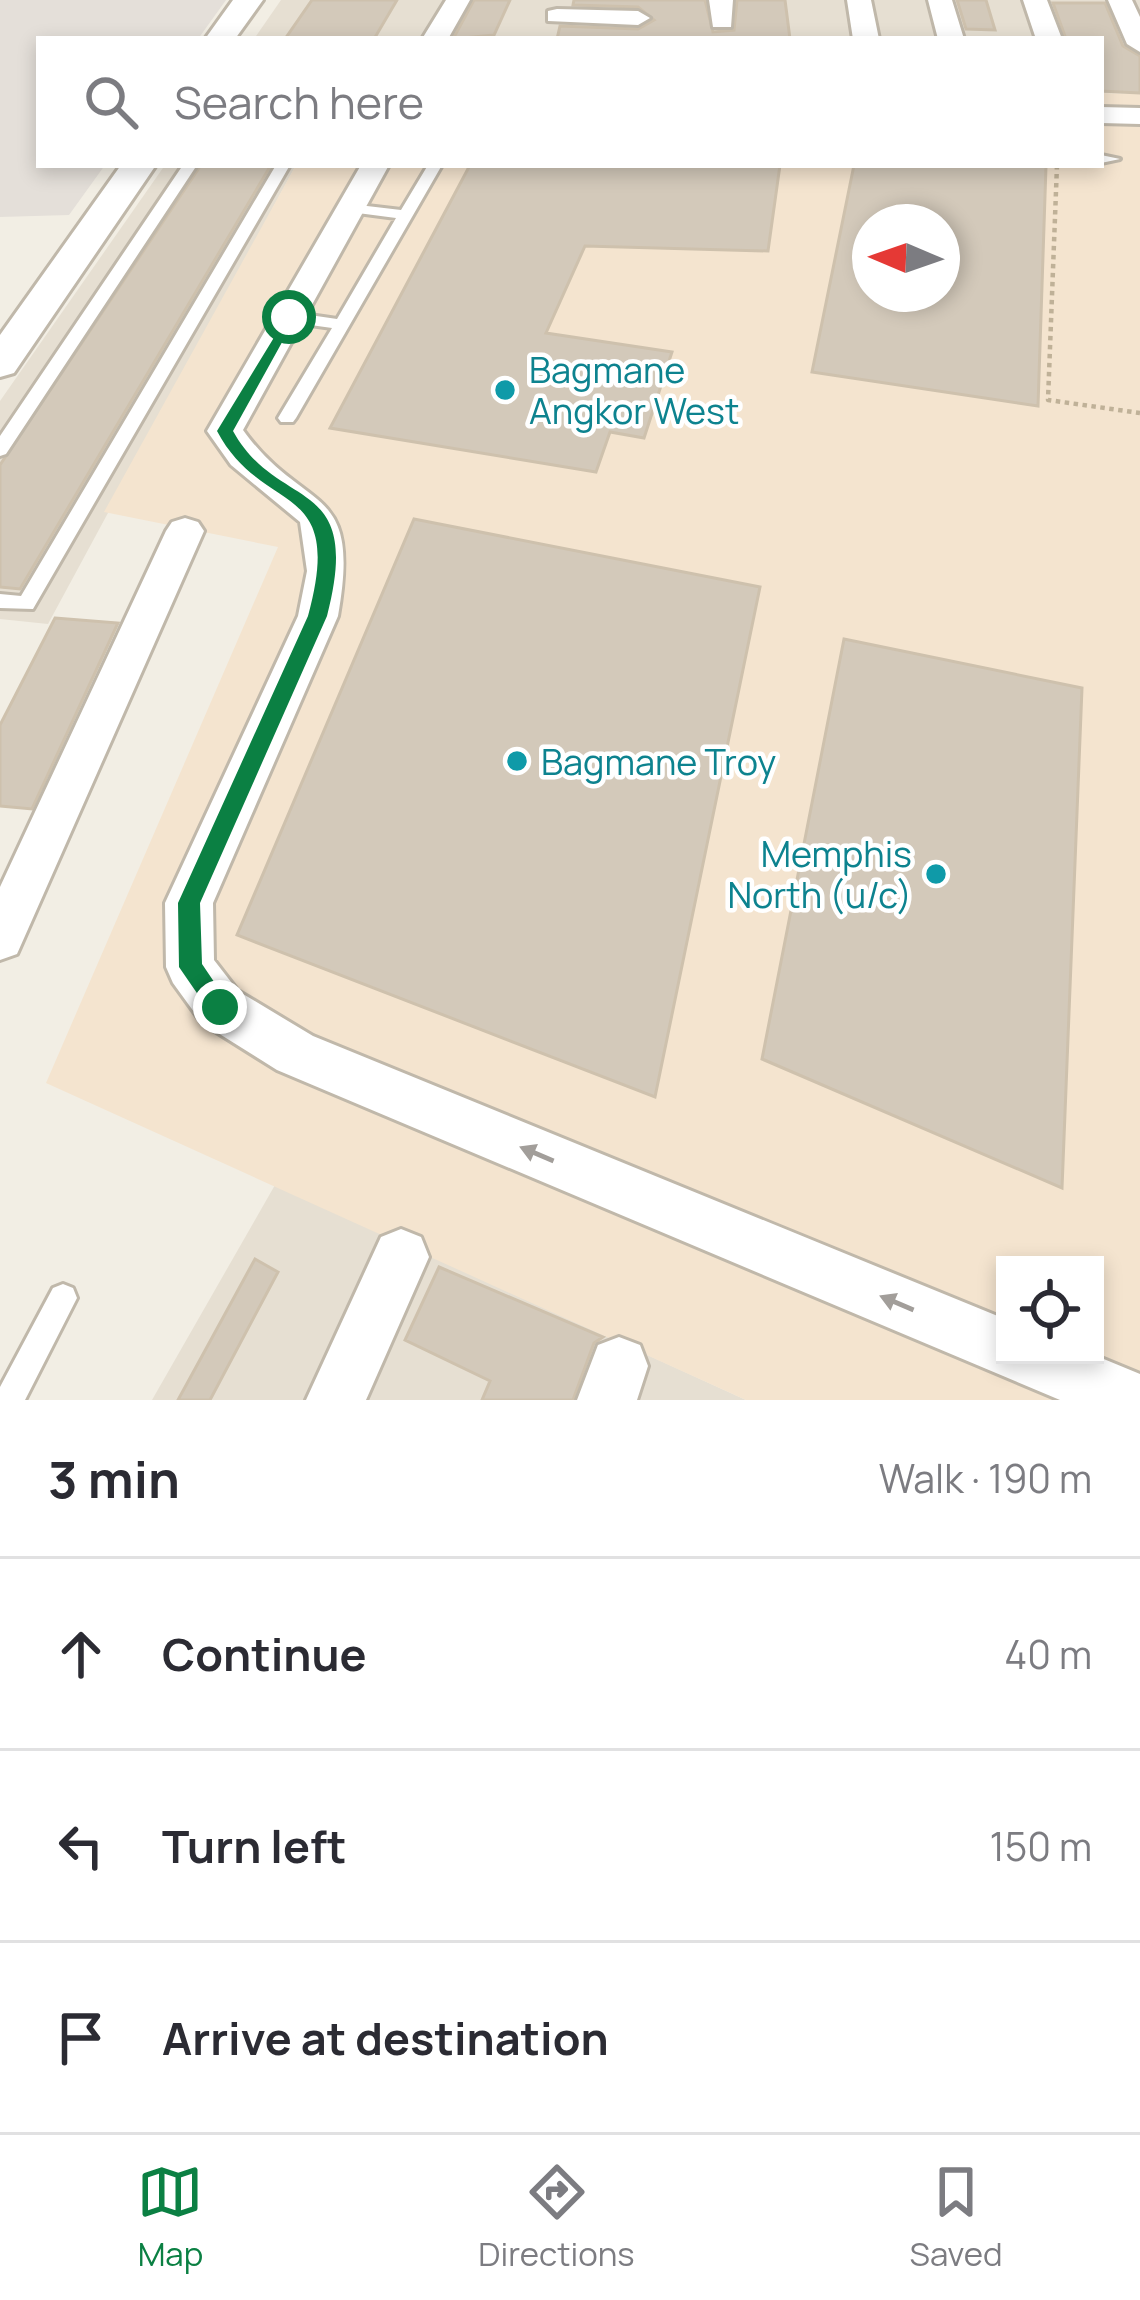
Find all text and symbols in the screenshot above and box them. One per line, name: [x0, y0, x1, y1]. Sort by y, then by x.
search box: [36, 36, 1104, 168]
icon: search: [78, 69, 144, 135]
text: Search here: [174, 71, 424, 133]
north arrow: [852, 204, 960, 312]
route start: [262, 290, 316, 344]
place label: Bagmane Angkor West: [529, 345, 739, 435]
marker: Bagmane Angkor West: [492, 377, 518, 403]
place label: Bagmane Troy: [541, 737, 776, 786]
marker: Bagmane Troy: [504, 748, 530, 774]
place label: Memphis North (u/c): [727, 829, 912, 919]
marker: Memphis North (u/c): [923, 861, 949, 887]
route end: [193, 980, 247, 1034]
one-way arrow: [518, 1144, 554, 1163]
map controls: [996, 1256, 1104, 1364]
button: locate: [996, 1256, 1104, 1364]
one-way arrow: [879, 1293, 915, 1312]
text: 3 min: [48, 1444, 180, 1513]
text: Walk · 190 m: [879, 1451, 1092, 1505]
icon: ahead: [48, 1621, 114, 1687]
text: Continue: [162, 1623, 367, 1685]
text: 40 m: [1004, 1627, 1092, 1681]
icon: left: [48, 1813, 114, 1879]
text: Turn left: [162, 1815, 347, 1877]
text: 150 m: [990, 1819, 1092, 1873]
icon: arrive: [48, 2005, 114, 2071]
text: Arrive at destination: [162, 2007, 609, 2069]
tab: Map: [137, 2159, 203, 2276]
tab: Directions: [478, 2159, 635, 2276]
tab: Saved: [910, 2159, 1003, 2276]

